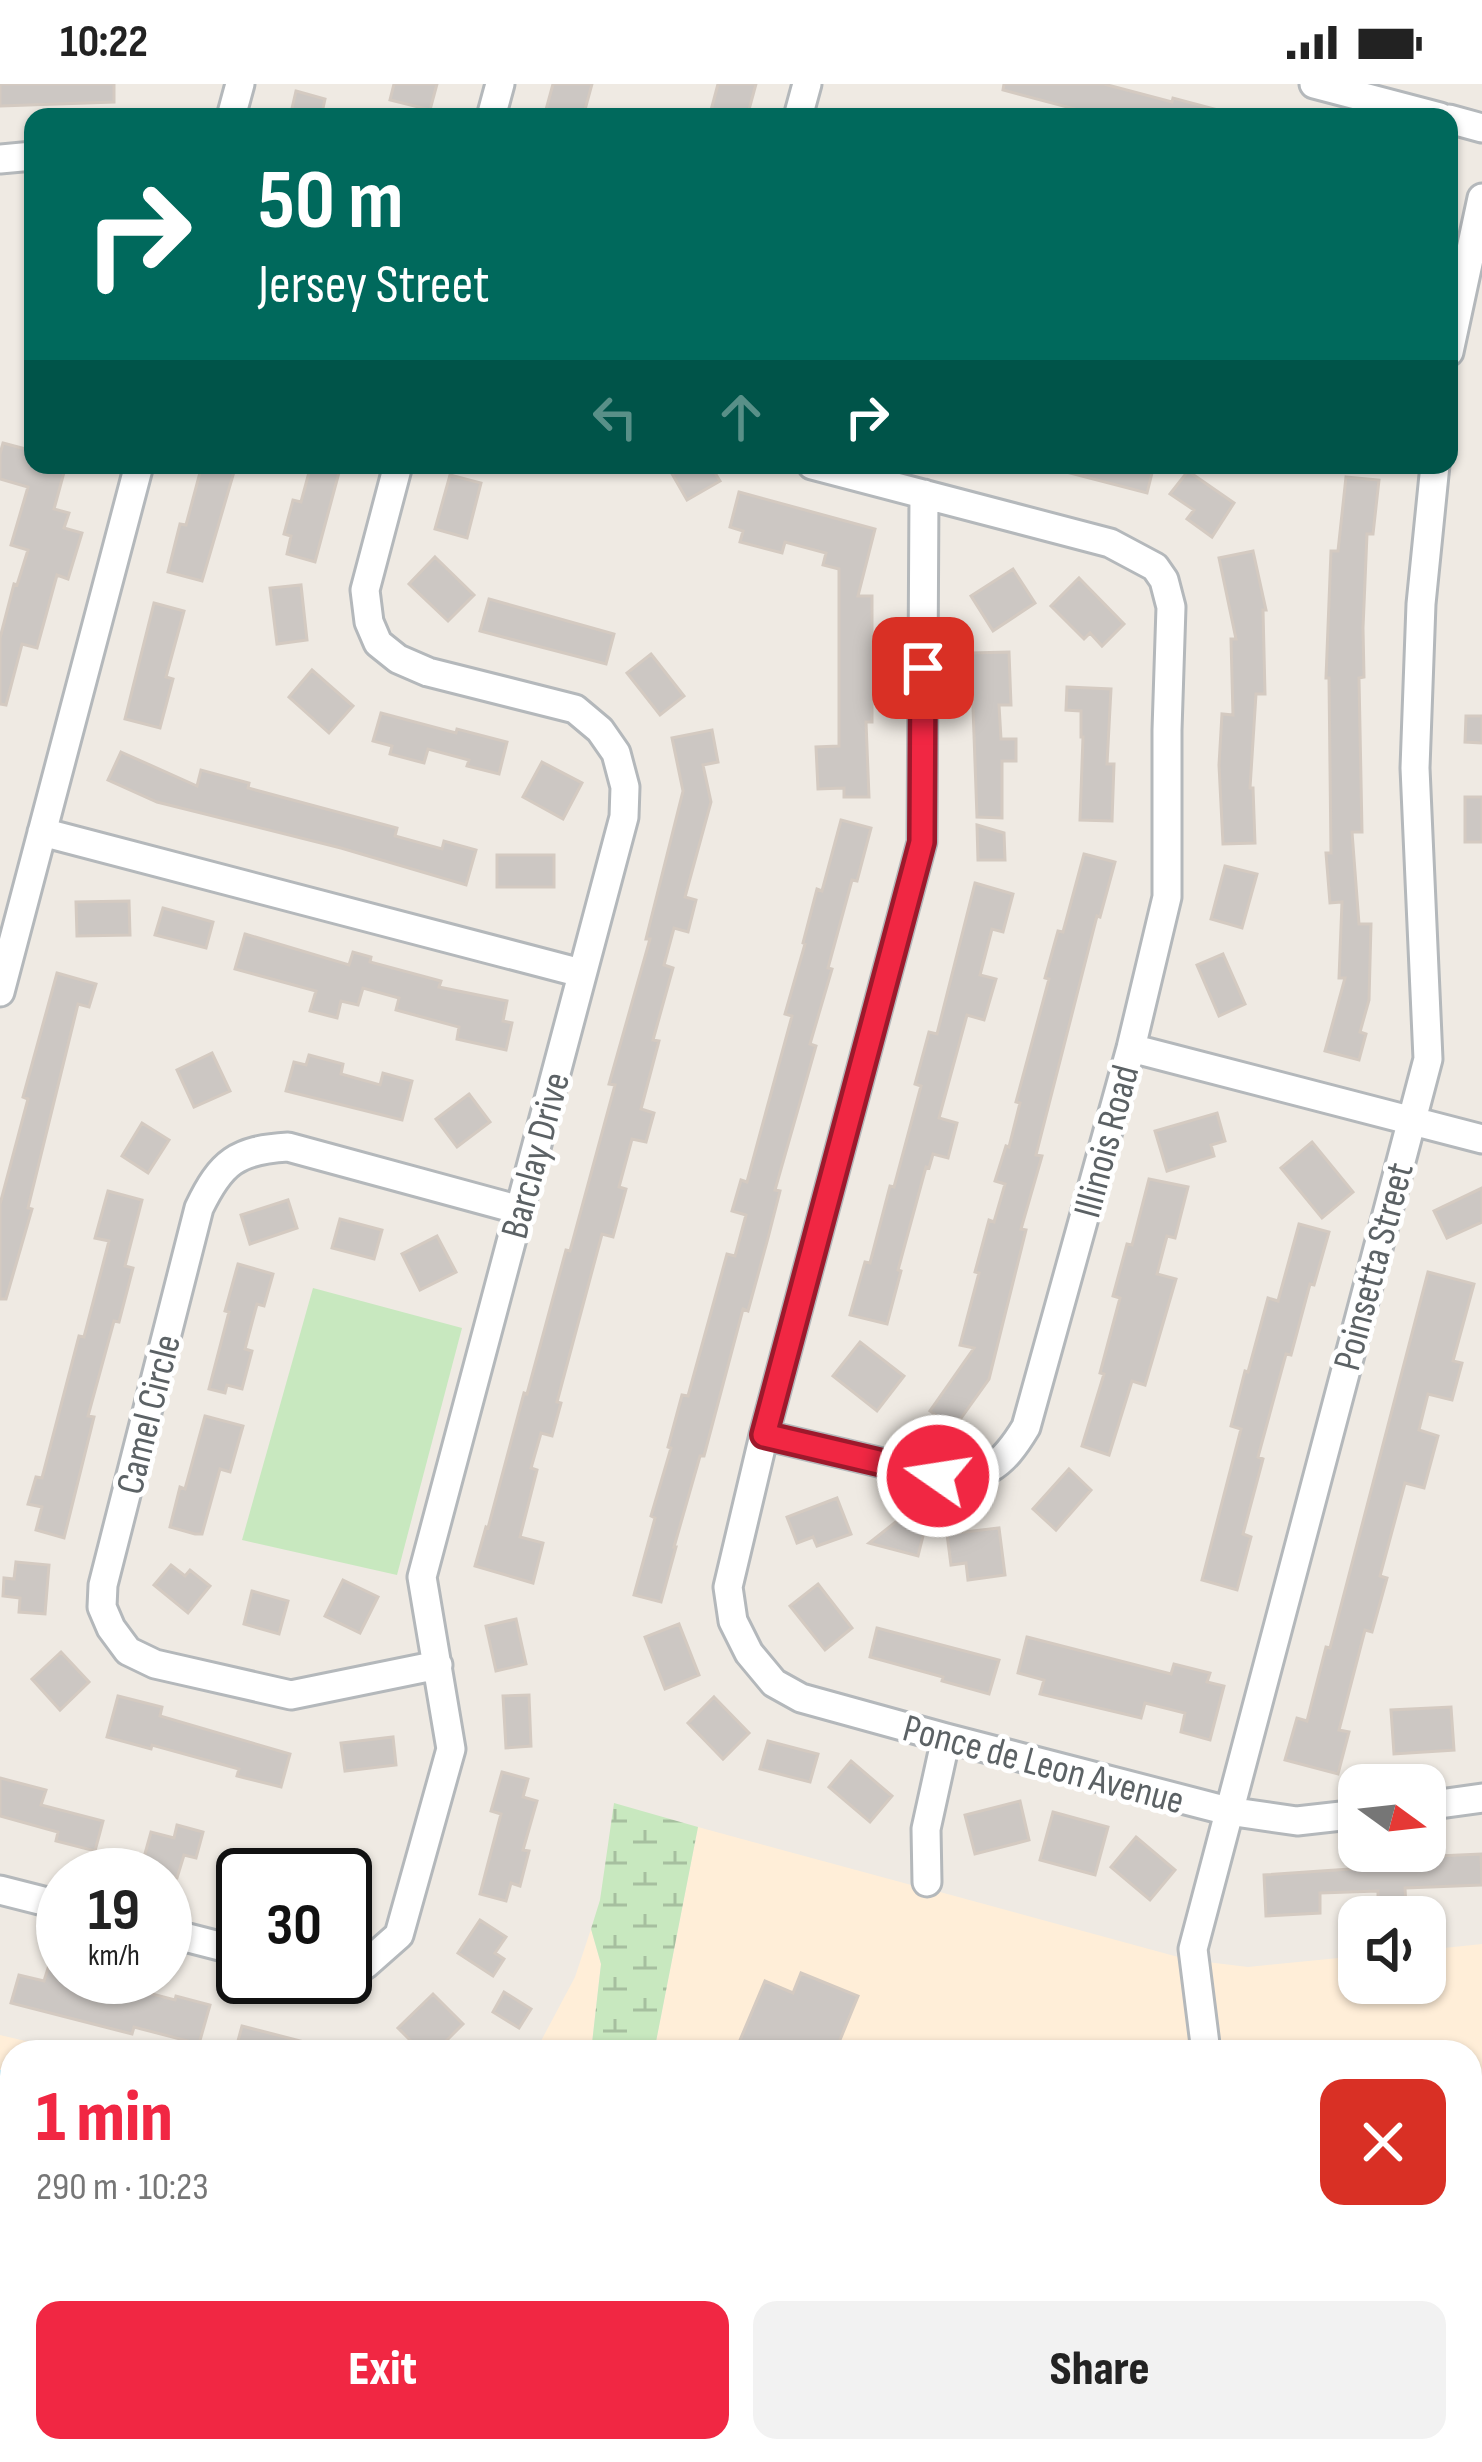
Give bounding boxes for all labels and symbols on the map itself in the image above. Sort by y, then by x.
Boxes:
pin [872,617,974,719]
street label: Illinois Road [1065,1060,1150,1223]
street label: Barclay Drive [492,1067,581,1244]
street label: Poinsetta Street [1324,1158,1425,1376]
street label: Camel Circle [107,1330,192,1499]
position arrow [875,1413,1001,1539]
street label: Ponce de Leon Avenue [898,1705,1189,1826]
north arrow [1338,1764,1446,1872]
speed limit sign: 30 [216,1848,372,2004]

